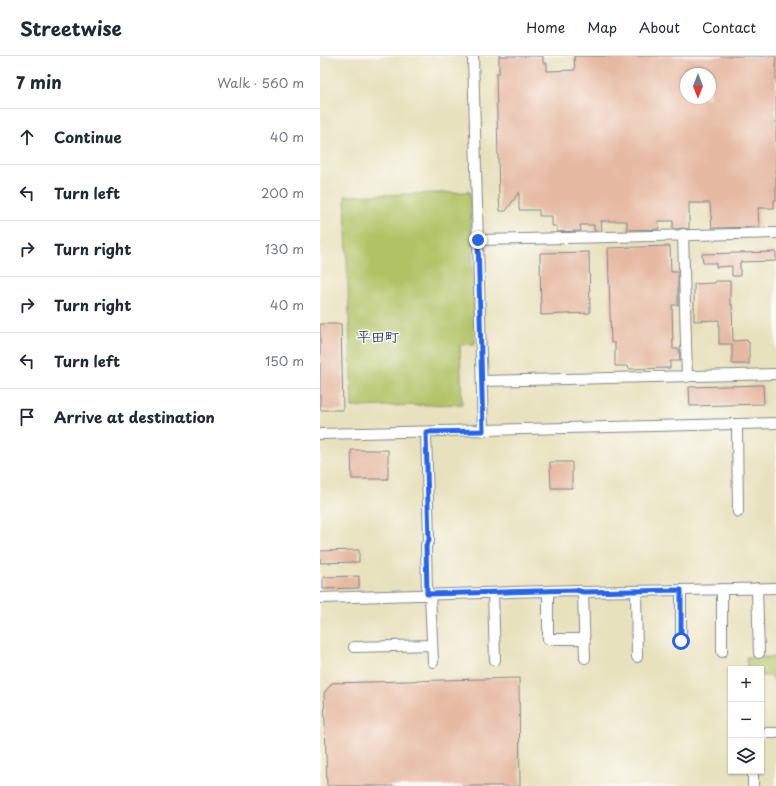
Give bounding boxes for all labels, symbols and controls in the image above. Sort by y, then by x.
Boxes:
text: Streetwise [20,14,122,42]
text: Home [526,17,565,38]
text: Map [587,17,617,38]
text: About [639,17,680,38]
text: Contact [702,17,756,38]
north arrow [680,68,716,104]
text: 7 min [16,69,62,95]
text: Walk · 560 m [217,73,304,92]
text: Continue [54,125,122,148]
icon: ahead [16,126,38,148]
text: 40 m [270,127,304,146]
text: Turn left [54,181,120,204]
icon: left [16,182,38,204]
text: 200 m [261,183,304,202]
route end [469,231,487,249]
text: Turn right [54,237,131,260]
icon: right [16,238,38,260]
text: 130 m [265,239,304,258]
text: Turn right [54,293,131,316]
icon: right [16,294,38,316]
text: 40 m [270,295,304,314]
district label: 平田町 [357,326,399,347]
text: Turn left [54,349,120,372]
icon: left [16,350,38,372]
text: 150 m [265,351,304,370]
text: Arrive at destination [54,405,215,428]
icon: arrive [16,406,38,428]
route start [672,632,690,650]
map controls [728,666,764,774]
button: + [728,666,764,702]
button: − [728,702,764,738]
button: layers [728,738,764,774]

